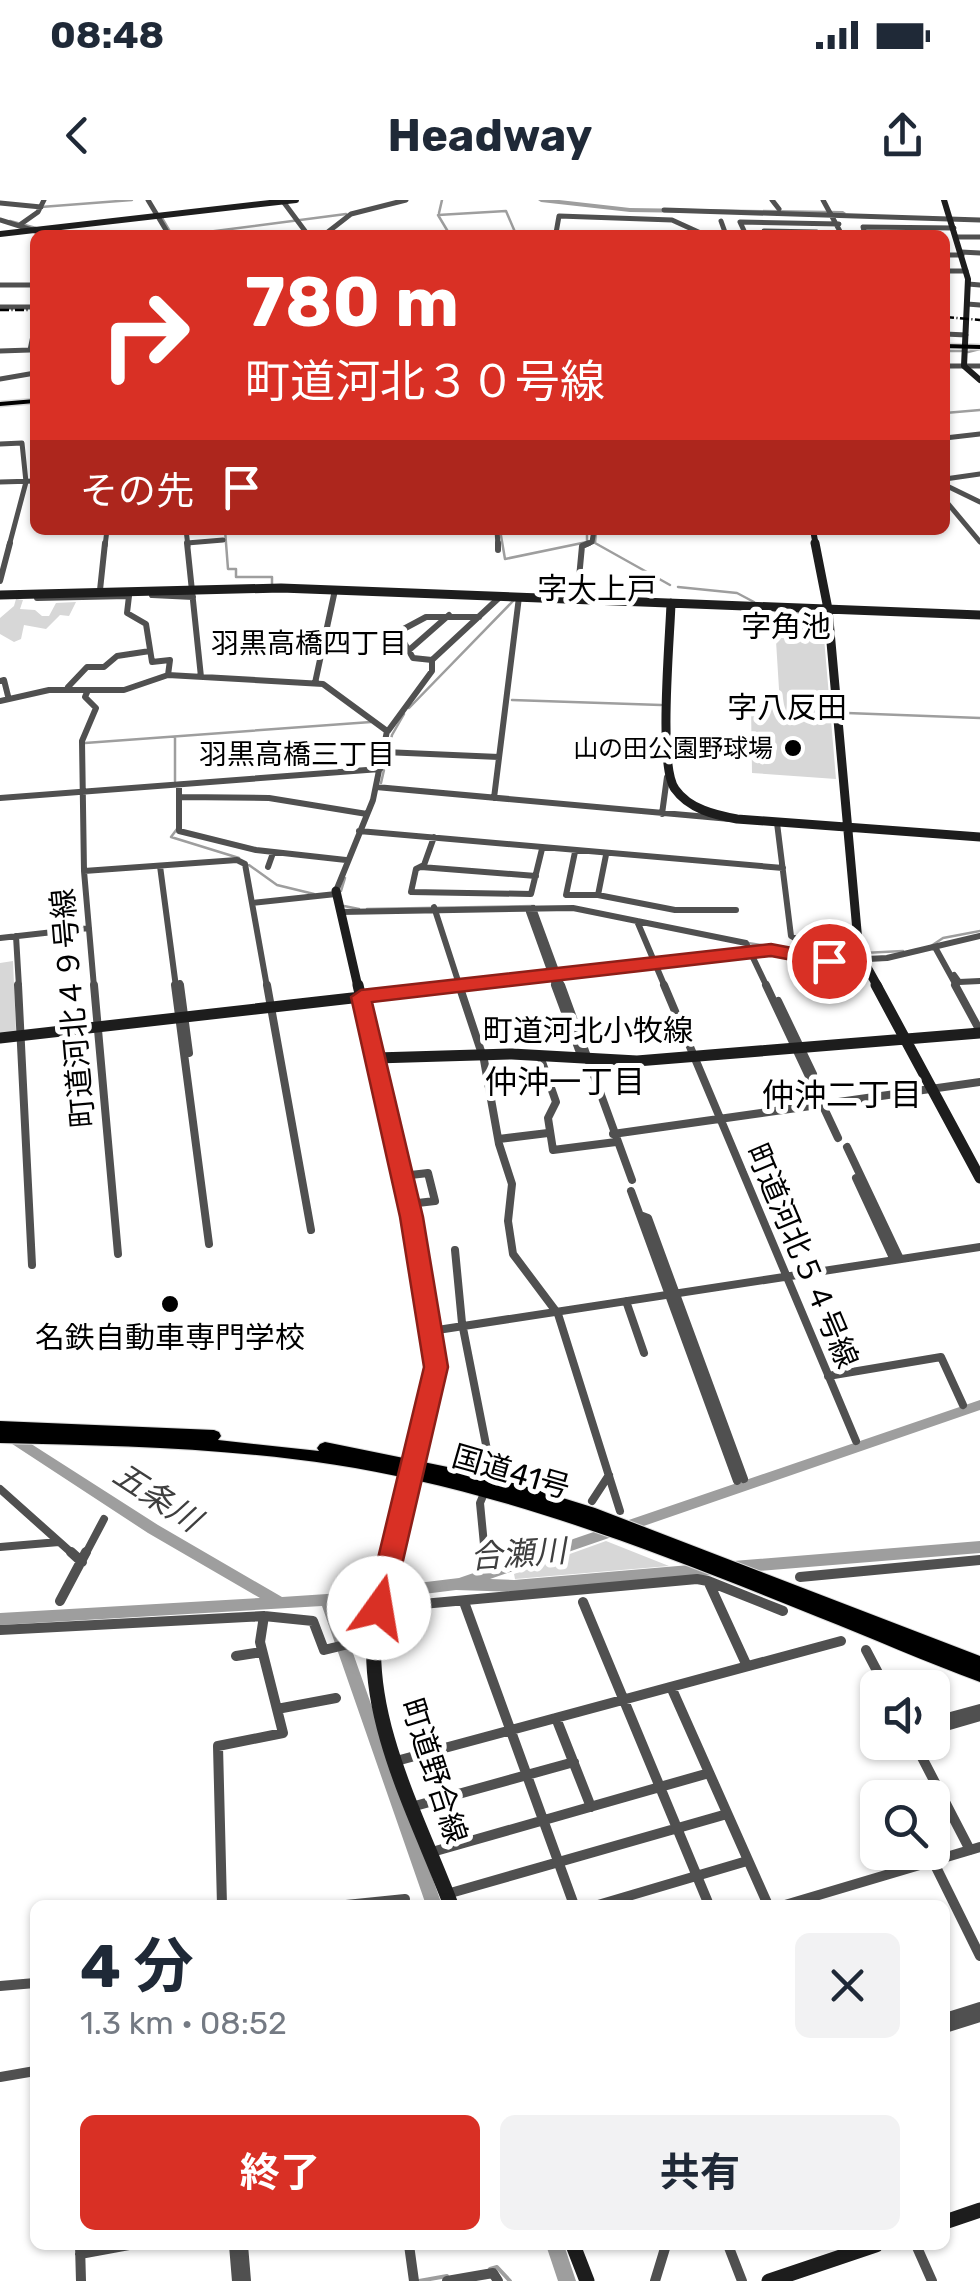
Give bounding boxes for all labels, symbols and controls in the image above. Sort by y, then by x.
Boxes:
text: 08:48 [50,12,164,58]
icon: back [50,108,105,163]
icon: share [875,108,930,163]
text: Headway [388,109,592,162]
text: 780 m [245,261,459,344]
icon: right [80,270,210,400]
text: 町道河北３０号線 [245,355,605,408]
icon: arrive [214,460,269,515]
text: その先 [80,468,194,514]
district label: 字大上戸 [537,571,657,607]
district label: 字角池 [741,609,831,645]
district label: 羽黒高橋四丁目 [211,627,407,660]
district label: 字八反田 [727,690,847,726]
place label: 山の田公園野球場 [573,734,773,763]
marker: 山の田公園野球場 [782,737,804,759]
district label: 羽黒高橋三丁目 [199,738,395,771]
street label: 町道河北４９号線 [45,887,101,1129]
pin [787,919,872,1004]
icon: arrive [802,934,857,989]
street label: 町道河北小牧線 [483,1013,693,1049]
district label: 仲沖一丁目 [485,1063,645,1101]
district label: 仲沖二丁目 [762,1076,922,1114]
street label: 町道河北５４号線 [739,1139,865,1373]
marker: 名鉄自動車専門学校 [159,1293,181,1315]
place label: 名鉄自動車専門学校 [35,1320,305,1356]
street label: 国道41号 [448,1438,574,1506]
water label: 五条川 [106,1455,210,1541]
water label: 合瀬川 [469,1531,570,1576]
position arrow [327,1556,431,1660]
map controls [860,1670,950,1870]
button: sound [860,1670,950,1760]
street label: 町道野合線 [394,1694,474,1848]
button: search [860,1780,950,1870]
text: 4 分 [80,1931,194,2002]
button: close [795,1933,900,2038]
text: 1.3 km · 08:52 [80,2004,287,2042]
button: 終了 [80,2115,480,2230]
button: 共有 [500,2115,900,2230]

